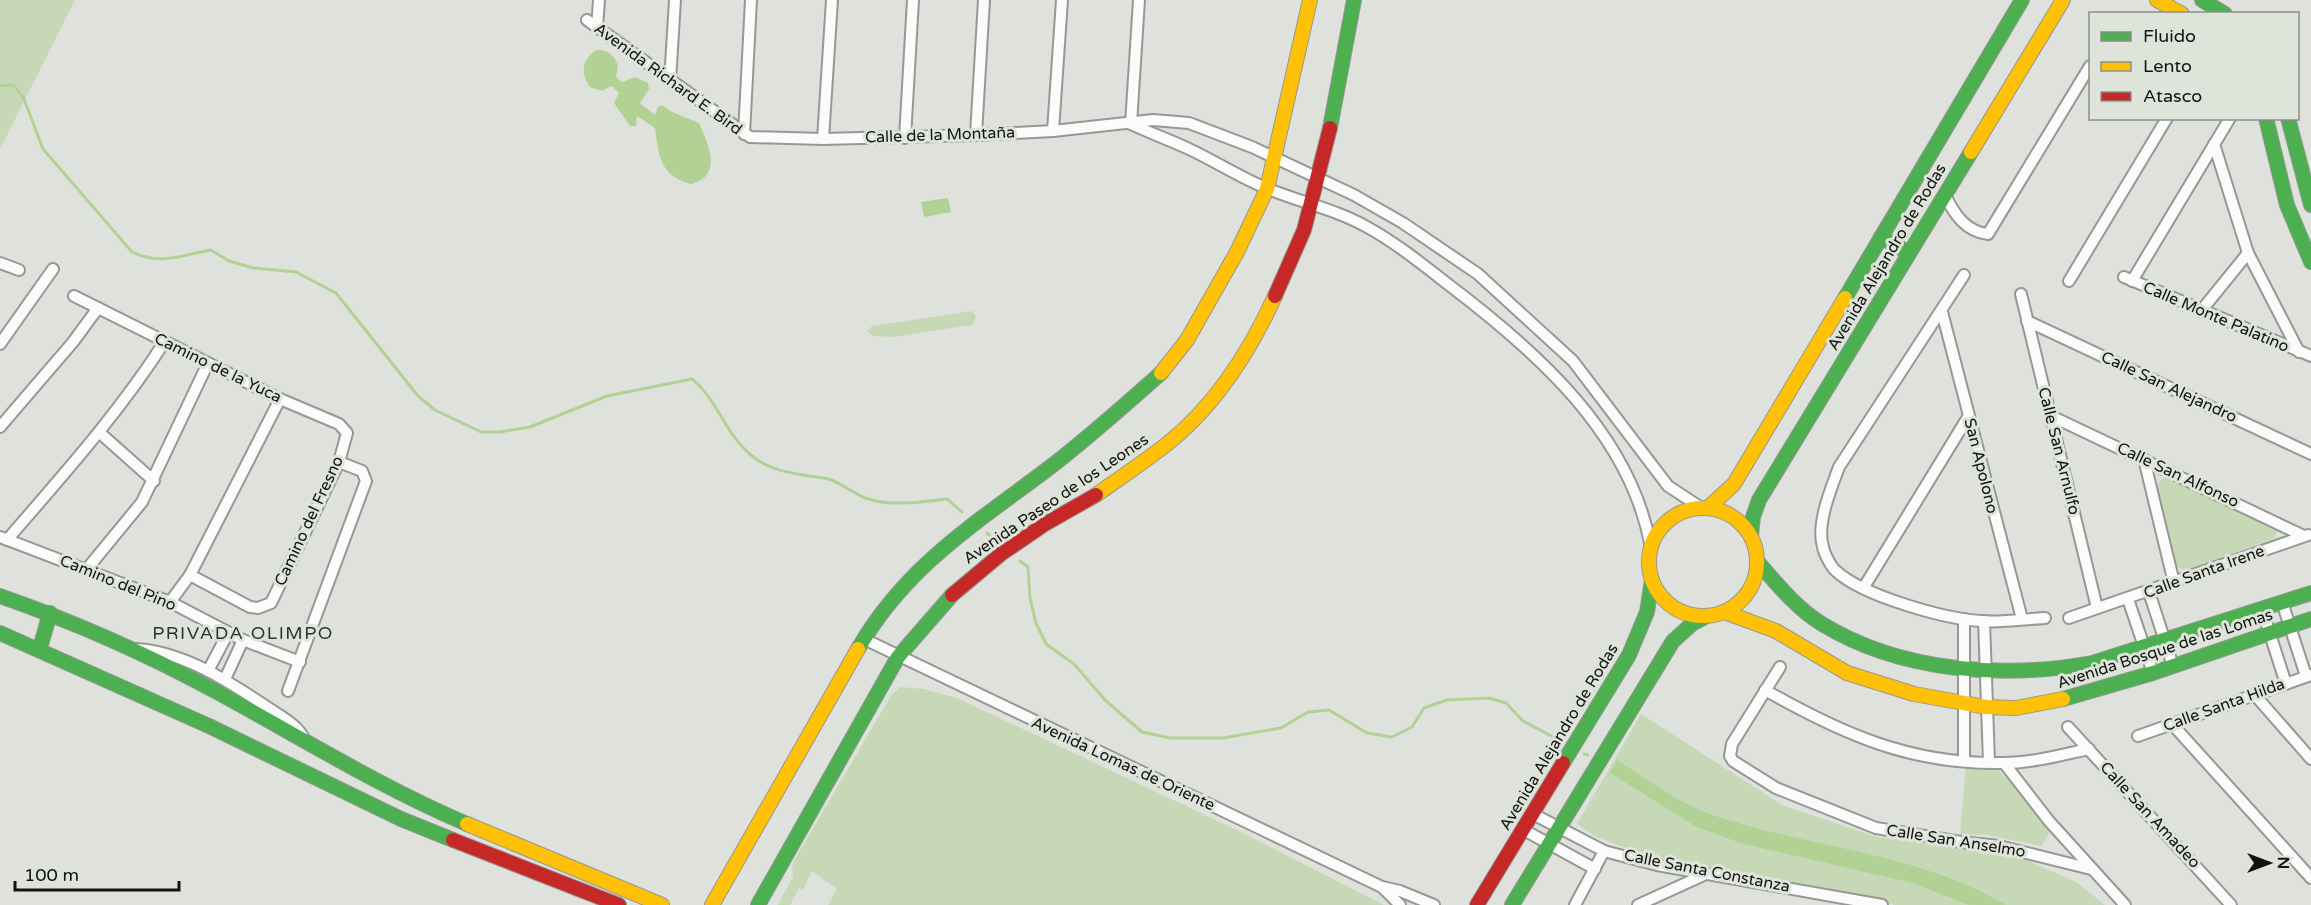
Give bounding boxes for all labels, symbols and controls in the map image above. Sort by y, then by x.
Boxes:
legend [2089,12,2299,120]
street label: Avenida Richard E. Bird [590,19,746,139]
text: Fluido [2143,25,2196,47]
text: Lento [2143,55,2192,77]
text: Atasco [2143,85,2202,107]
street label: Calle de la Montaña [865,122,1015,148]
street label: Avenida Alejandro de Rodas [1823,160,1951,354]
street label: Calle Monte Palatino [2140,277,2292,357]
street label: Camino de la Yuca [151,328,285,408]
street label: Calle San Alejandro [2098,347,2240,427]
street label: Calle San Arnulfo [2033,385,2085,517]
street label: San Apolono [1959,416,2003,516]
street label: Avenida Paseo de los Leones [960,429,1152,569]
street label: Calle San Alfonso [2114,438,2242,512]
street label: Camino del Fresno [270,453,348,589]
street label: Calle Santa Irene [2141,541,2267,603]
street label: Camino del Pino [57,551,179,615]
street label: Avenida Bosque de las Lomas [2055,605,2275,693]
district label: PRIVADA OLIMPO [152,622,334,644]
street label: Avenida Alejandro de Rodas [1495,640,1623,834]
street label: Calle Santa Hilda [2160,674,2288,736]
street label: Avenida Lomas de Oriente [1028,713,1218,815]
street label: Calle San Amadeo [2095,758,2205,872]
street label: Calle San Anselmo [1885,820,2027,862]
north arrow [2239,833,2299,893]
street label: Calle Santa Constanza [1622,845,1792,897]
scale bar [15,854,178,892]
text: N [2273,857,2293,869]
text: 100 m [24,864,79,886]

